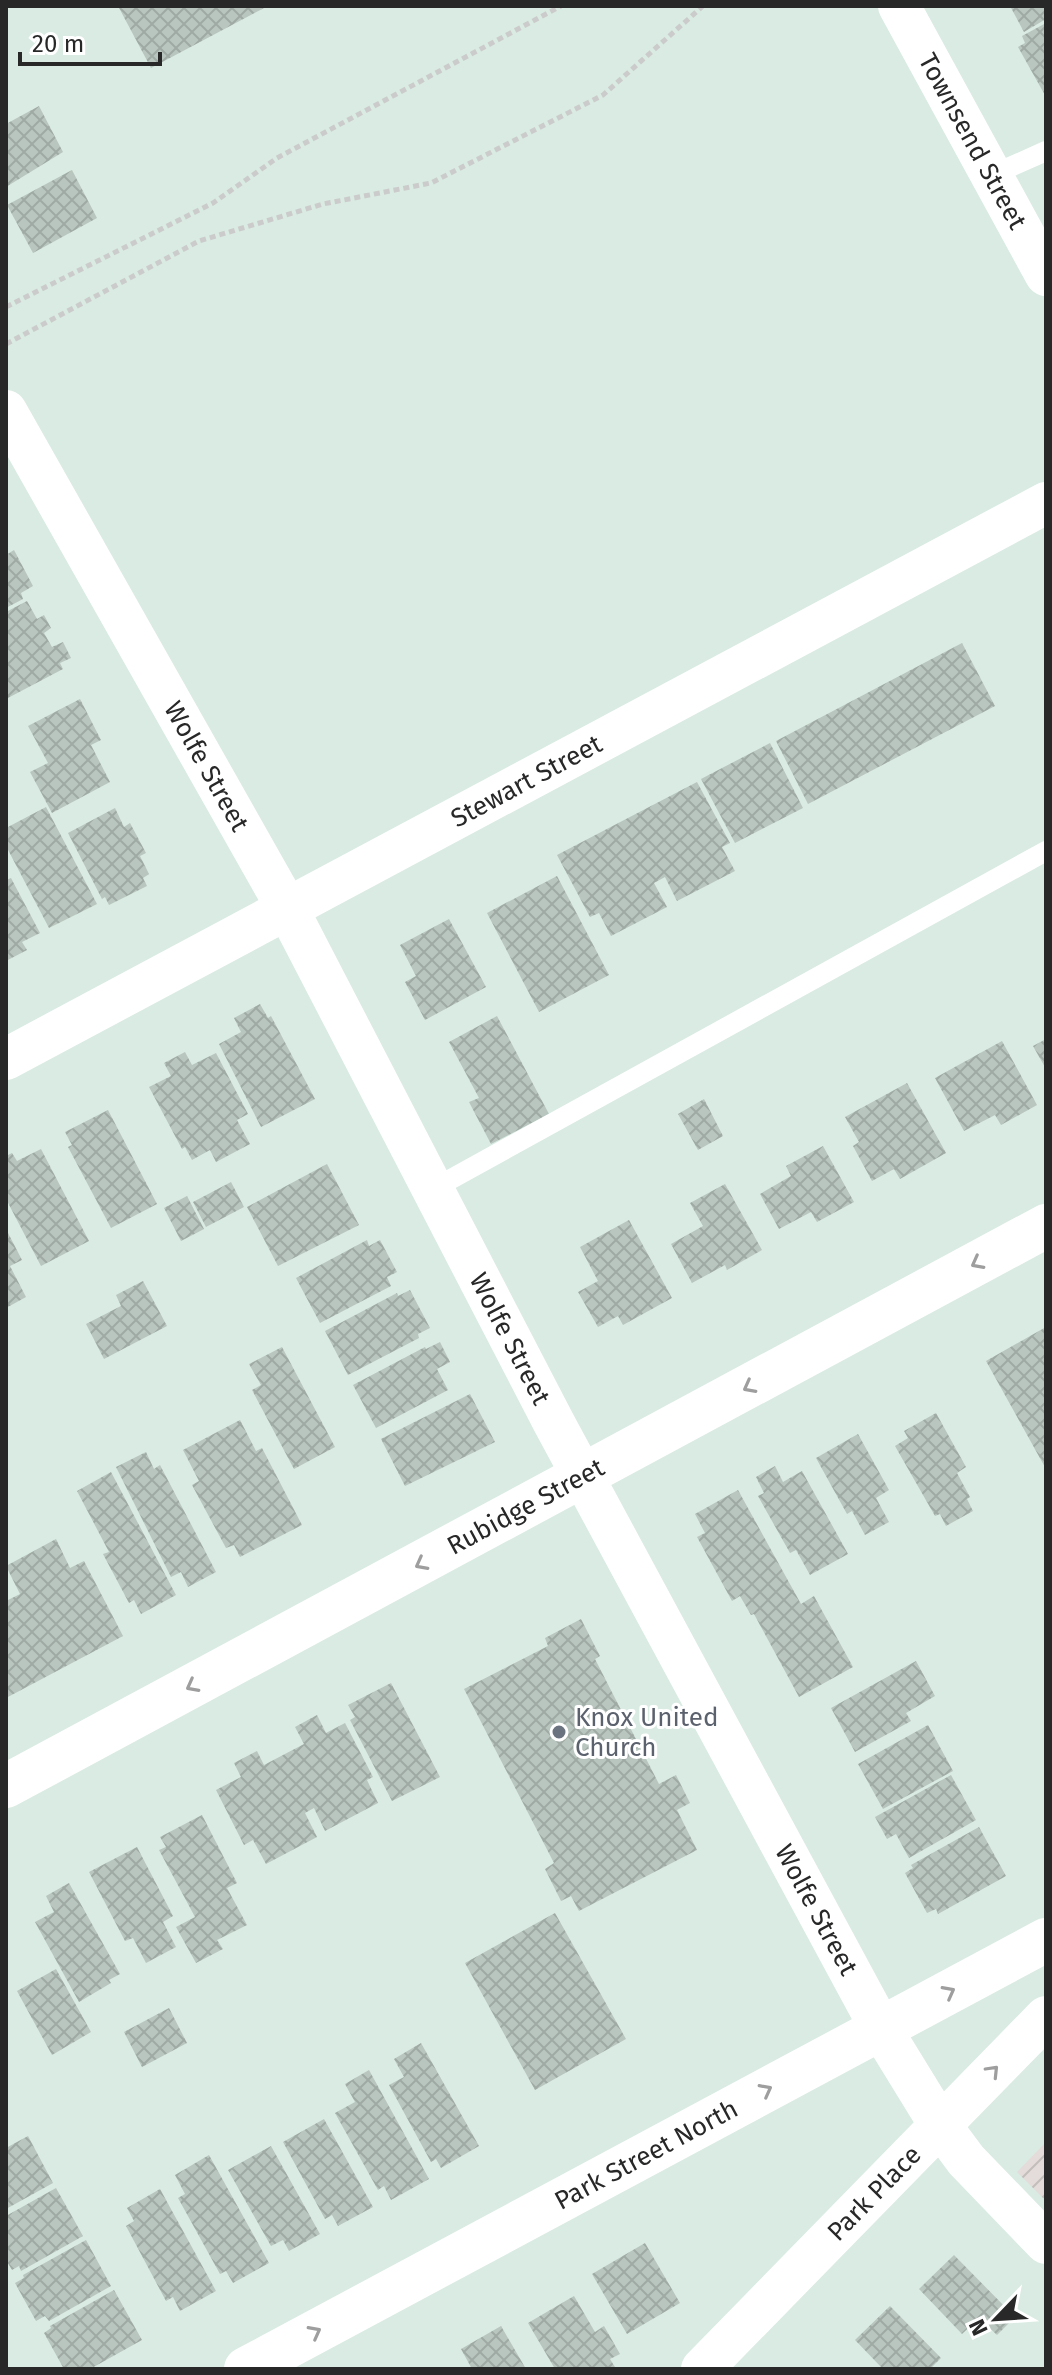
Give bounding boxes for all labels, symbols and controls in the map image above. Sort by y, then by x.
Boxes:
scale bar [20,16,160,66]
text: 20 m [32,30,84,58]
street label: Townsend Street [912,48,1033,235]
street label: Wolfe Street [157,696,256,837]
street label: Stewart Street [446,728,608,834]
one-way arrow [971,1254,986,1269]
street label: Wolfe Street [463,1268,557,1411]
one-way arrow [743,1377,758,1393]
street label: Rubidge Street [442,1452,610,1562]
one-way arrow [415,1554,430,1569]
one-way arrow [186,1677,200,1692]
place label: Knox United Church [575,1702,719,1763]
marker: Knox United Church [550,1723,568,1741]
street label: Wolfe Street [768,1839,864,1981]
one-way arrow [941,1986,956,2001]
one-way arrow [984,2066,998,2080]
one-way arrow [758,2085,773,2100]
street label: Park Street North [549,2093,743,2217]
street label: Park Place [821,2139,928,2247]
north arrow [956,2279,1036,2359]
text: N [963,2315,994,2340]
one-way arrow [307,2327,321,2342]

